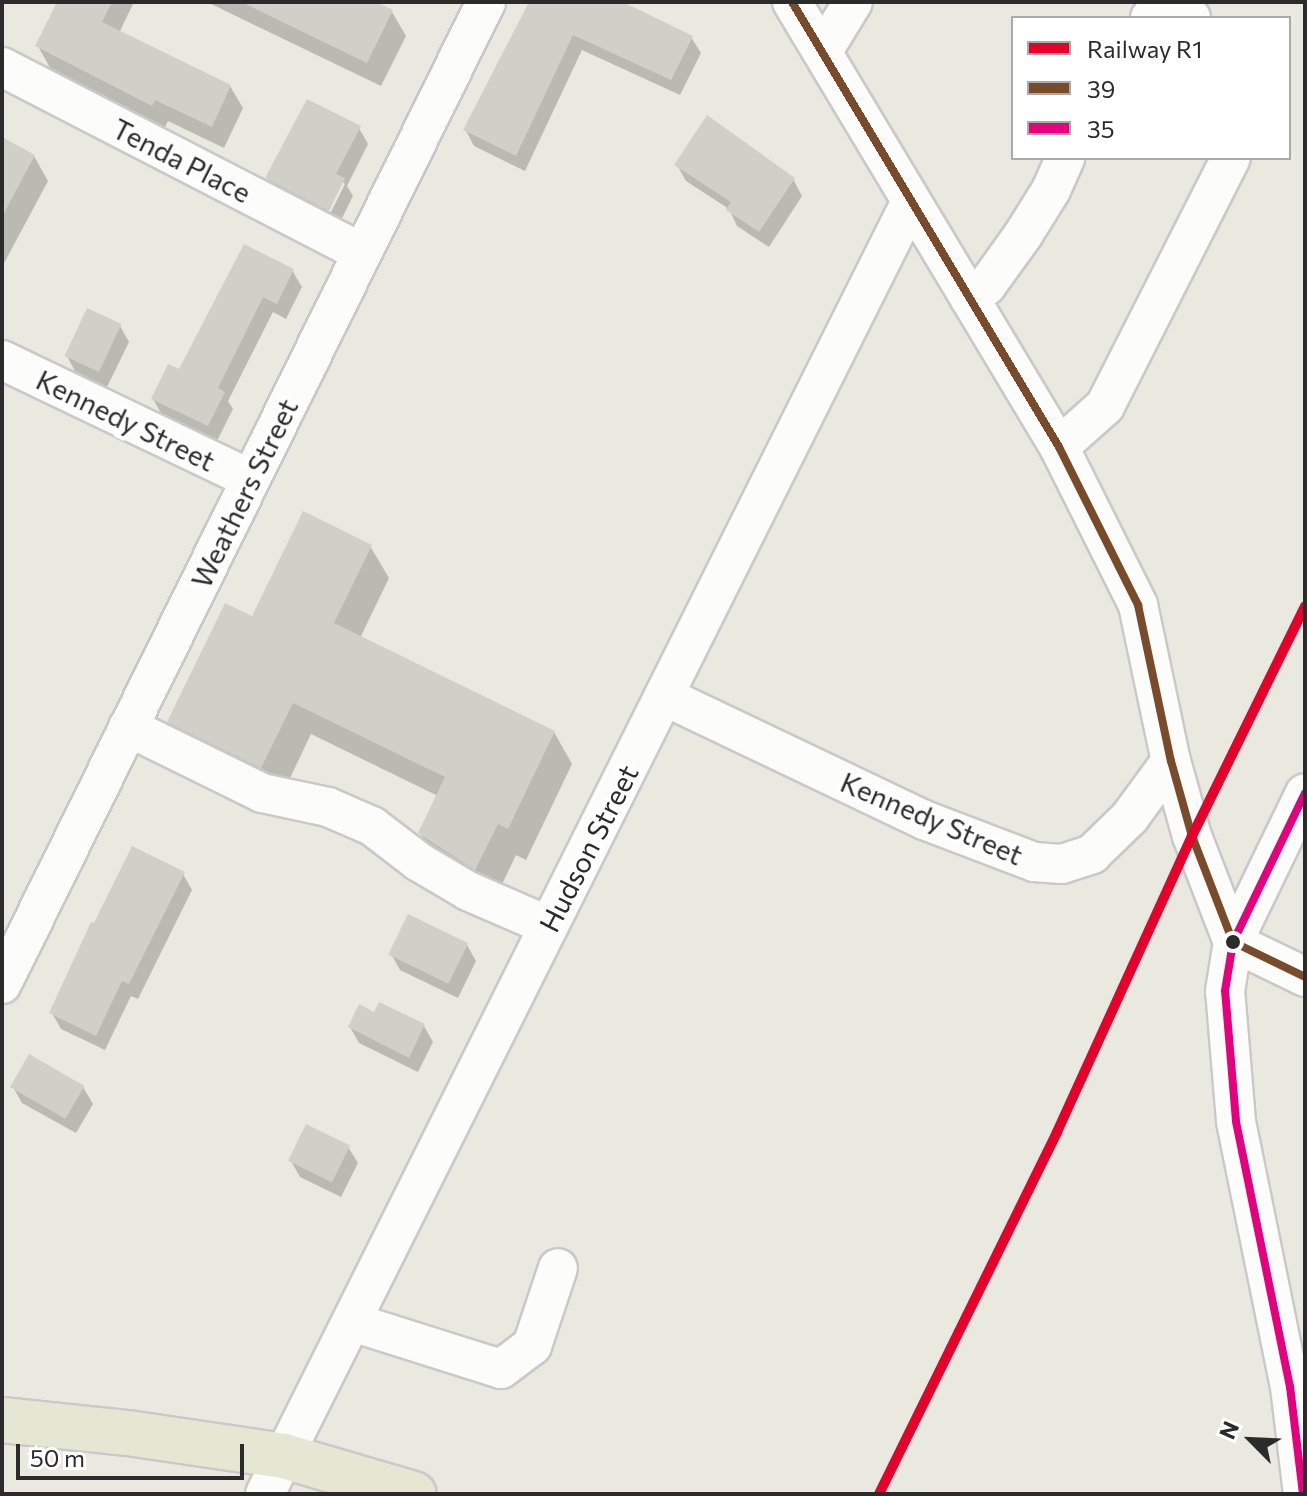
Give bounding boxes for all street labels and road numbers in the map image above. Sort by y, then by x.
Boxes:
street label: Tenda Place [107,111,257,209]
street label: Kennedy Street [31,362,221,478]
street label: Weathers Street [184,393,304,593]
street label: Hudson Street [532,759,644,937]
street label: Kennedy Street [836,765,1028,871]

